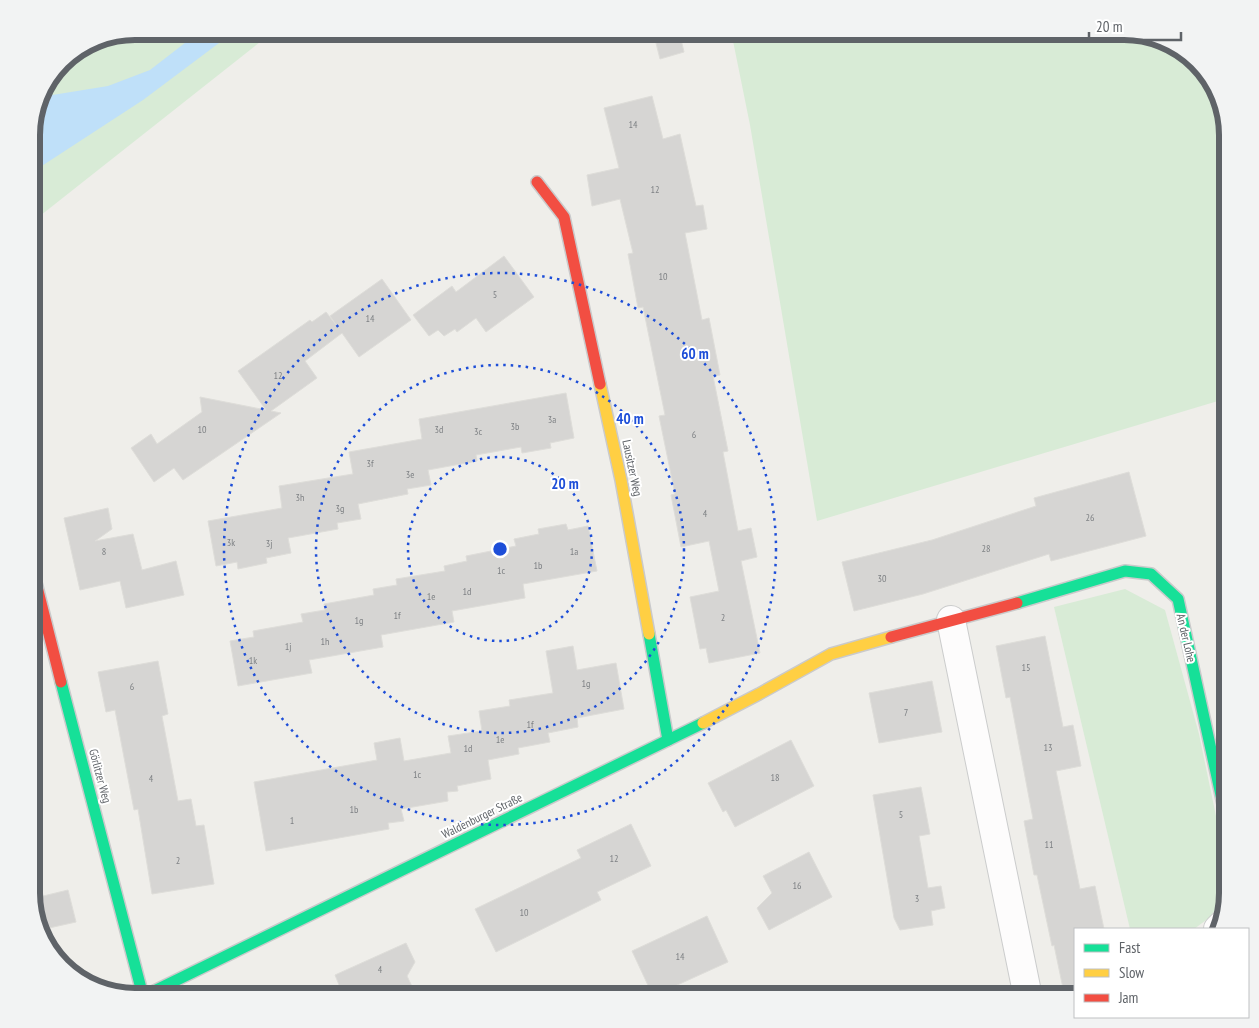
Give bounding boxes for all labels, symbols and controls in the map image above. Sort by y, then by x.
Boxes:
scale bar [1089,10,1182,42]
text: 20 m [1096,17,1122,36]
house number: 14 [629,118,638,131]
house number: 12 [651,183,660,196]
house number: 10 [659,270,668,283]
house number: 5 [493,288,497,301]
house number: 14 [366,312,375,325]
text: 60 m [681,344,709,363]
house number: 12 [274,369,283,382]
text: 40 m [616,409,644,428]
house number: 3a [548,413,556,426]
house number: 3b [511,420,519,433]
house number: 10 [198,423,207,436]
house number: 3d [435,423,443,436]
house number: 3c [474,425,482,438]
house number: 6 [692,428,697,441]
street label: Lausitzer Weg [619,438,646,497]
house number: 3f [366,457,374,470]
house number: 3e [406,468,414,481]
text: 20 m [551,474,579,493]
house number: 3h [296,491,304,504]
house number: 3g [336,502,344,515]
house number: 4 [703,507,708,520]
house number: 26 [1086,511,1095,524]
house number: 3k [227,536,235,549]
house number: 3j [266,537,272,550]
centre of rings [491,540,509,558]
house number: 28 [982,542,991,555]
house number: 8 [102,545,106,558]
house number: 1a [570,545,578,558]
house number: 1b [534,559,542,572]
house number: 1c [497,564,505,577]
house number: 30 [878,572,887,585]
house number: 1d [463,585,471,598]
house number: 1e [427,590,435,603]
house number: 1f [393,609,401,622]
house number: 2 [721,611,725,624]
street label: An der Lohe [1174,612,1199,664]
house number: 1g [355,614,363,627]
house number: 1h [321,635,329,648]
house number: 1j [285,640,291,653]
house number: 1k [249,654,257,667]
house number: 15 [1022,661,1031,674]
house number: 1g [582,677,590,690]
house number: 6 [130,680,135,693]
house number: 7 [904,706,908,719]
house number: 1f [526,718,534,731]
house number: 1e [496,733,504,746]
house number: 13 [1044,741,1053,754]
house number: 1d [464,742,472,755]
street label: Görlitzer Weg [86,747,115,805]
house number: 1c [413,768,421,781]
house number: 18 [771,771,780,784]
house number: 4 [149,772,154,785]
street label: Waldenburger Straße [439,790,525,842]
house number: 1b [350,803,358,816]
house number: 5 [899,808,903,821]
house number: 1 [290,814,294,827]
house number: 11 [1045,838,1054,851]
house number: 12 [610,852,619,865]
house number: 2 [176,854,180,867]
house number: 16 [793,879,802,892]
house number: 3 [915,892,919,905]
house number: 10 [520,906,529,919]
legend [1074,928,1249,1018]
text: Fast [1119,938,1140,957]
house number: 14 [676,950,685,963]
house number: 4 [378,963,383,976]
text: Slow [1119,963,1144,982]
text: Jam [1118,988,1138,1007]

